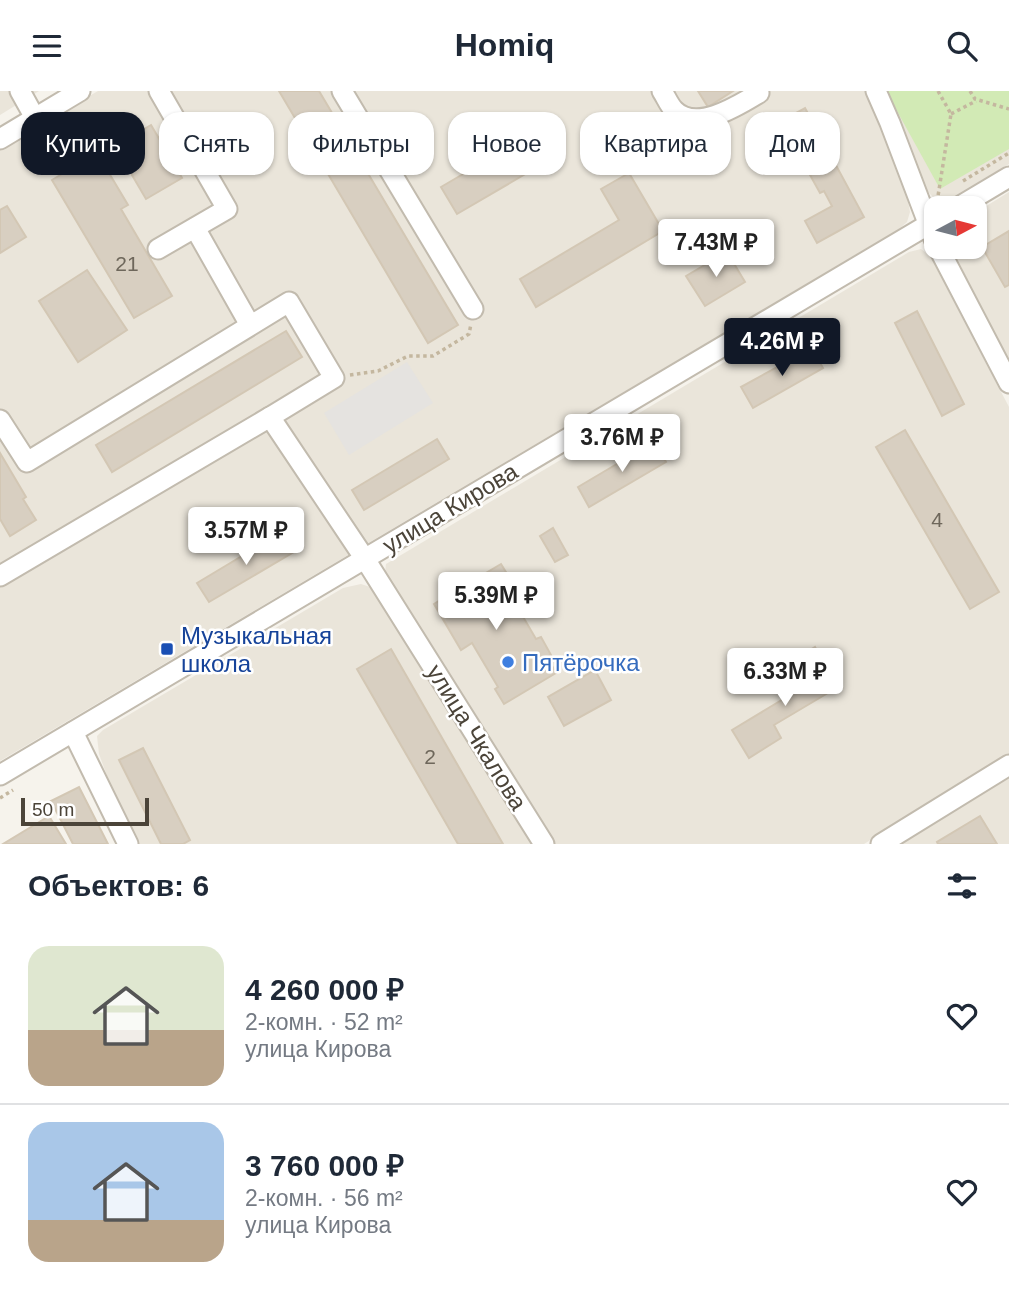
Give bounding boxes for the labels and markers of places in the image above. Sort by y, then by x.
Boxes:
pin: 7.43M ₽ [651,219,781,279]
pin: 4.26M ₽ [717,319,847,378]
pin: 3.76M ₽ [557,415,687,474]
pin: 3.57M ₽ [181,507,311,567]
pin: 5.39M ₽ [431,573,561,632]
place label: Музыкальная школа [181,622,332,677]
marker: Музыкальная школа [159,641,175,657]
place label: Пятёрочка [522,649,640,676]
pin: 6.33M ₽ [720,649,850,708]
marker: Пятёрочка [500,654,516,670]

